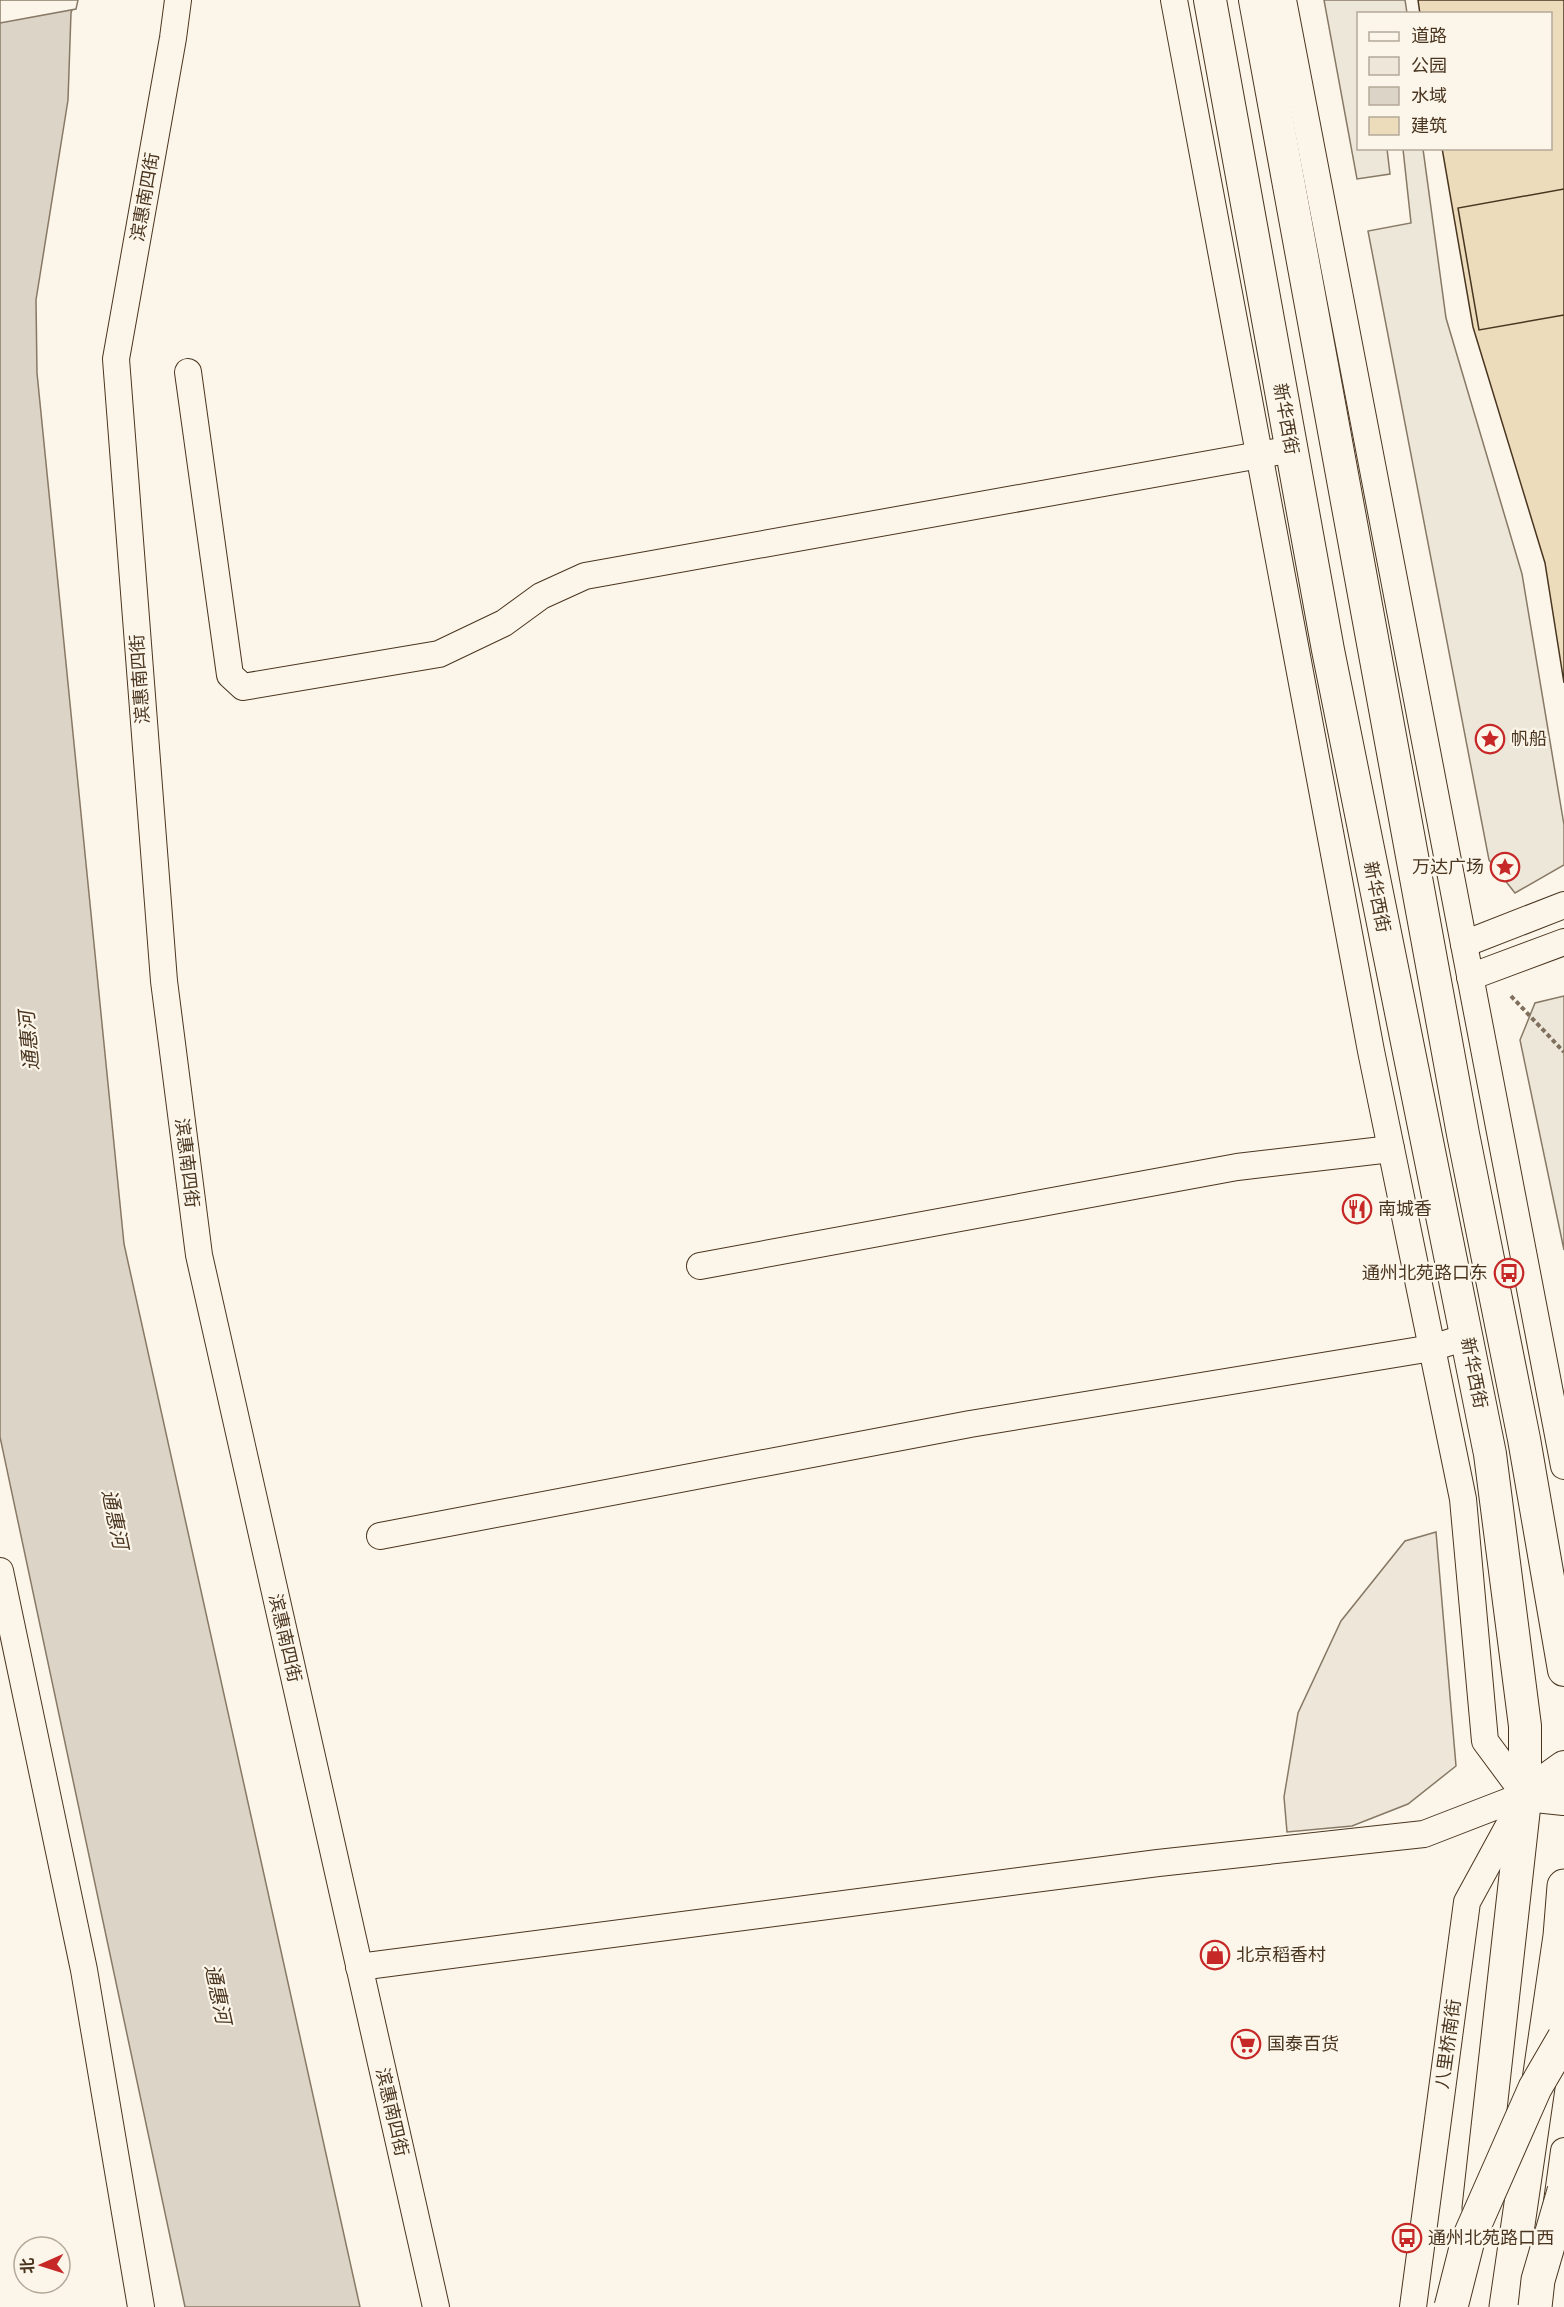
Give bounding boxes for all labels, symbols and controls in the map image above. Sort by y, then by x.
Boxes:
legend [1357,12,1552,150]
text: 道路 [1411,25,1447,47]
text: 公园 [1411,55,1447,77]
text: 水域 [1411,85,1447,107]
text: 建筑 [1411,115,1447,137]
street label: 滨惠南四街 [126,151,164,243]
street label: 新华西街 [1269,382,1303,456]
street label: 滨惠南四街 [126,633,154,725]
place icon: 帆船 [1474,723,1506,755]
place label: 帆船 [1511,728,1547,750]
place icon: 万达广场 [1489,851,1521,883]
place label: 万达广场 [1412,856,1484,878]
street label: 新华西街 [1359,860,1395,934]
water label: 通惠河 [14,1006,44,1072]
street label: 滨惠南四街 [171,1117,203,1209]
restaurant icon: 南城香 [1341,1193,1373,1225]
place label: 南城香 [1378,1198,1432,1220]
bus stop icon: 通州北苑路口东 [1493,1257,1525,1289]
place label: 通州北苑路口东 [1362,1262,1488,1284]
street label: 新华西街 [1456,1336,1492,1410]
water label: 通惠河 [97,1487,134,1555]
street label: 滨惠南四街 [264,1592,306,1684]
shop icon: 北京稻香村 [1199,1939,1231,1971]
place label: 北京稻香村 [1236,1944,1326,1966]
water label: 通惠河 [200,1962,237,2030]
street label: 八里桥南街 [1431,1998,1465,2090]
supermarket icon: 国泰百货 [1230,2028,1262,2060]
place label: 国泰百货 [1267,2033,1339,2055]
street label: 滨惠南四街 [371,2066,413,2158]
bus stop icon: 通州北苑路口西 [1391,2222,1423,2254]
place label: 通州北苑路口西 [1428,2227,1554,2249]
north arrow [12,2235,72,2295]
text: 北 [18,2257,37,2274]

